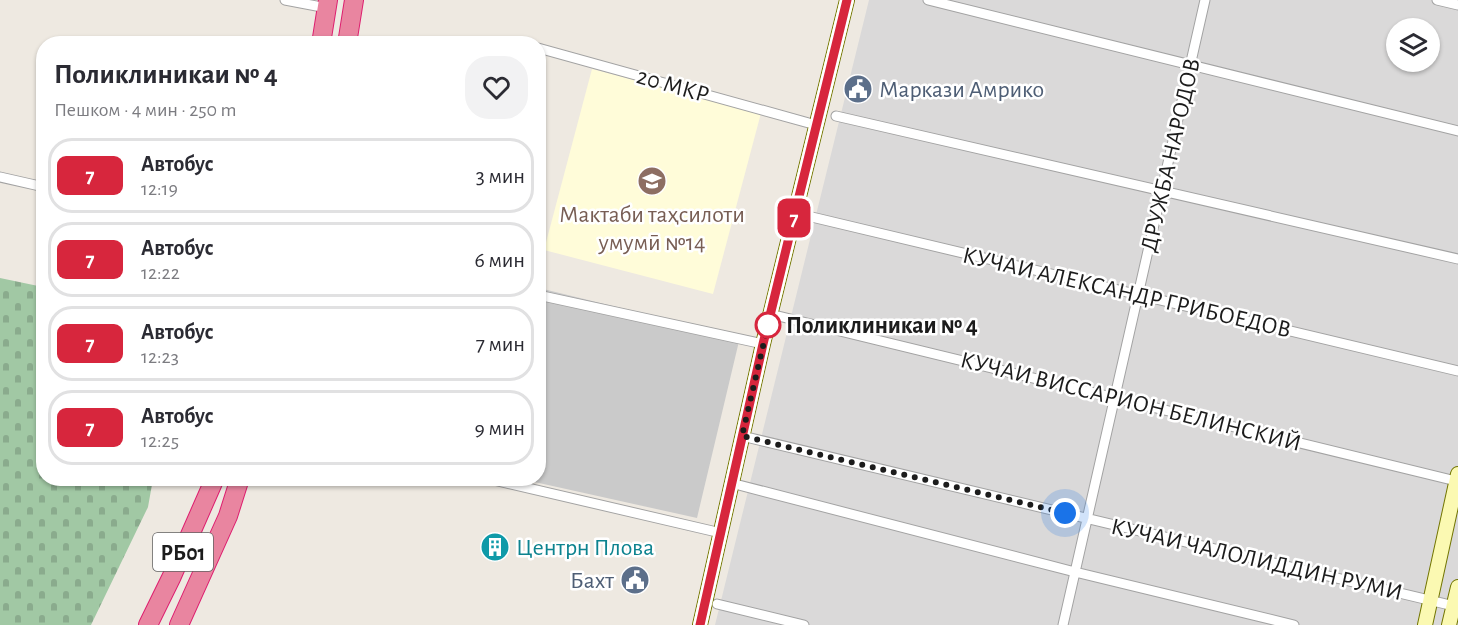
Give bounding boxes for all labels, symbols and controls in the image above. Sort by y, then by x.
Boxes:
map controls [1386,18,1440,72]
button: layers [1386,18,1440,72]
button: heart [465,56,528,119]
street label: ДРУЖБА НАРОДОВ [1137,56,1205,254]
text: Поликлиникаи № 4 [54,61,278,89]
street label: 20 МКР [634,64,712,108]
public building icon: Маркази Амрико [842,73,874,105]
place label: Маркази Амрико [879,78,1044,102]
text: Пешком · 4 мин · 250 m [54,100,236,120]
text: Автобус [141,153,214,175]
text: 7 [85,165,95,186]
text: 3 мин [476,165,525,187]
school or university icon: Мактаби таҳсилоти умумӣ №14 [636,165,668,197]
text: 12:19 [141,179,178,199]
line badge: 7 [774,198,814,238]
place label: Мактаби таҳсилоти умумӣ №14 [559,203,745,255]
text: 7 [789,208,799,229]
text: Автобус [141,237,214,259]
street label: КУЧАИ АЛЕКСАНДР ГРИБОЕДОВ [960,243,1293,342]
text: 7 [85,249,95,270]
text: 6 мин [474,249,525,271]
text: 12:22 [141,263,180,283]
marker: Поликлиникаи № 4 [755,312,781,338]
place label: Поликлиникаи № 4 [786,314,978,338]
text: Автобус [141,321,214,343]
text: 7 [85,333,95,354]
text: 7 мин [476,333,525,355]
text: 12:23 [141,347,179,367]
street label: КУЧАИ ВИССАРИОН БЕЛИНСКИЙ [958,348,1304,456]
text: Автобус [141,405,214,427]
text: 7 [85,417,95,438]
text: 9 мин [474,417,525,439]
text: 12:25 [141,431,179,451]
your location [1050,498,1080,528]
street label: КУЧАИ ЧАЛОЛИДДИН РУМИ [1109,515,1405,605]
building icon: Центрн Плова [479,531,511,563]
road number: РБ01 [153,533,213,571]
place label: Центрн Плова [516,536,654,560]
public building icon: Бахт [619,564,651,596]
place label: Бахт [570,569,614,593]

